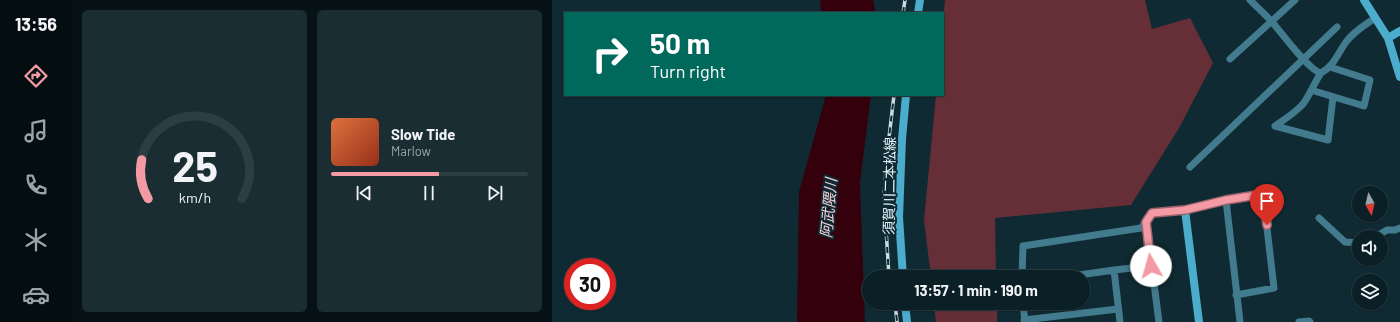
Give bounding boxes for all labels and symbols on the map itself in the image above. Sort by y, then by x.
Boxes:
street label: 須賀川二本松線 [880,137,898,235]
water label: 阿武隈川 [816,175,840,239]
pin [1250,184,1284,225]
north arrow [1352,186,1388,222]
position arrow [1130,245,1172,287]
speed limit sign: 30 [564,258,616,310]

